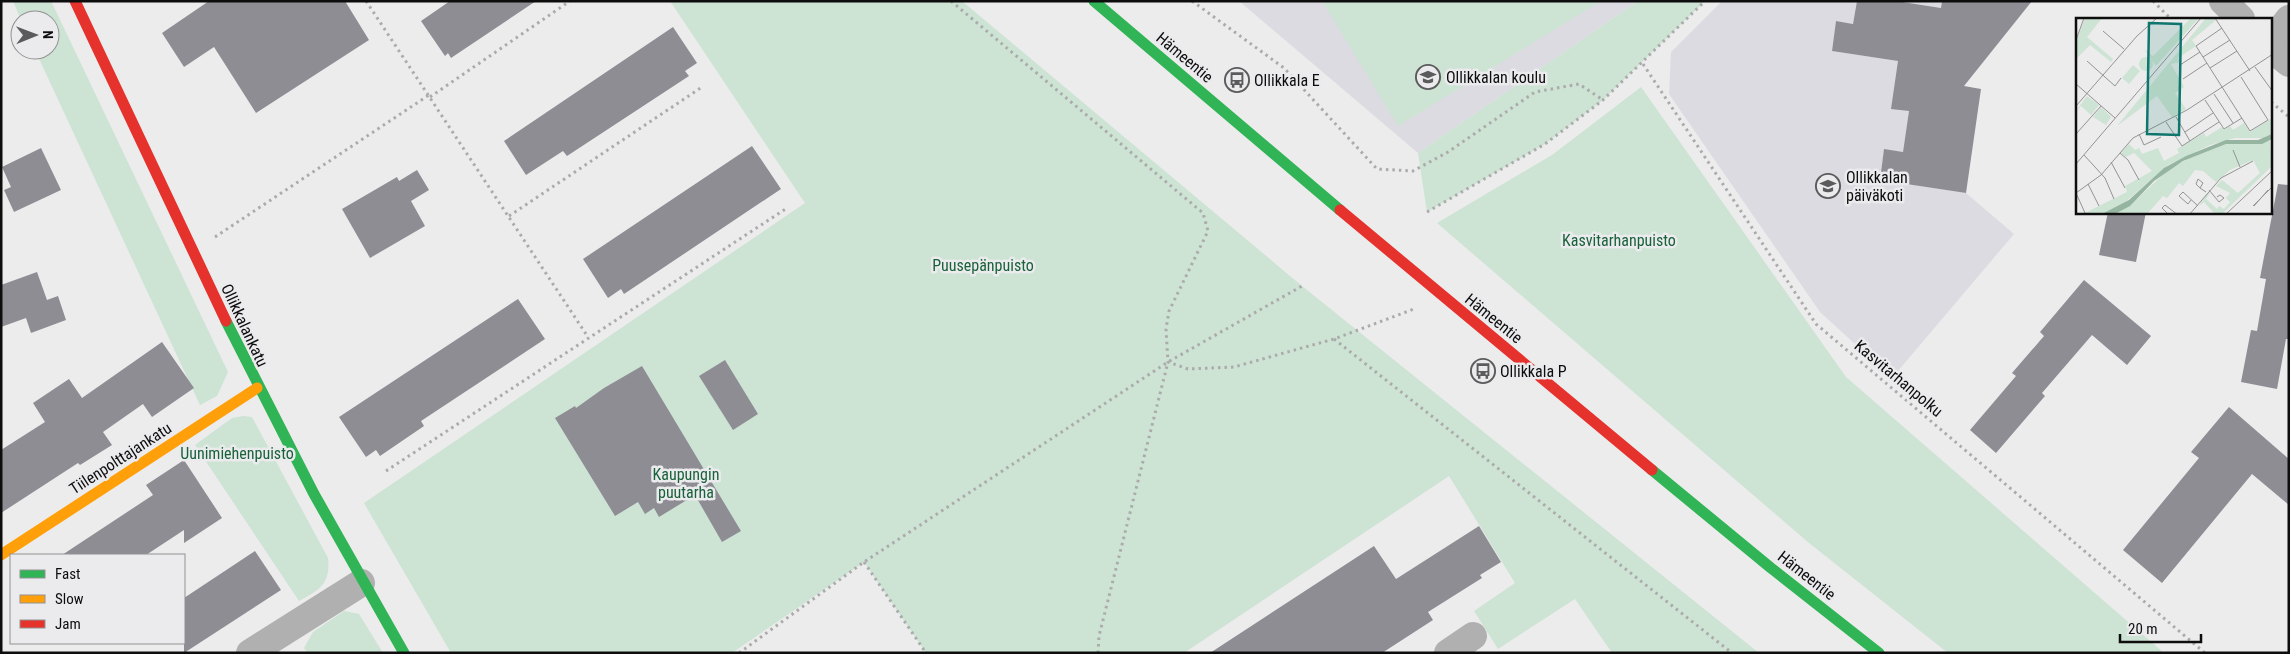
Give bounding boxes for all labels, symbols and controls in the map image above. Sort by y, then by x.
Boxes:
north arrow [10,10,60,60]
inset map [2076,18,2272,214]
street label: Hämeentie [1152,28,1217,87]
text: N [40,30,56,39]
school or university icon: Ollikkalan koulu [1415,64,1441,90]
bus stop icon: Ollikkala E [1224,67,1250,93]
place label: Ollikkalan koulu [1446,68,1546,87]
place label: Ollikkala E [1254,71,1320,90]
place label: Ollikkalan päiväkoti [1846,168,1908,205]
school or university icon: Ollikkalan päiväkoti [1815,173,1841,199]
park label: Kasvitarhanpuisto [1562,231,1676,250]
park label: Puusepänpuisto [932,256,1034,275]
street label: Ollikkalankatu [217,281,272,370]
street label: Hämeentie [1461,290,1526,347]
street label: Kasvitarhanpolku [1851,336,1947,421]
bus stop icon: Ollikkala P [1470,358,1496,384]
place label: Ollikkala P [1500,362,1567,381]
street label: Tiilenpolttajankatu [66,418,175,498]
park label: Uunimiehenpuisto [180,444,294,463]
park label: Kaupungin puutarha [653,465,719,502]
street label: Hämeentie [1774,547,1839,604]
legend [10,554,185,644]
text: Fast [55,565,80,583]
text: Slow [55,590,84,608]
scale bar [2120,612,2201,644]
text: Jam [55,615,81,633]
text: 20 m [2128,620,2158,638]

